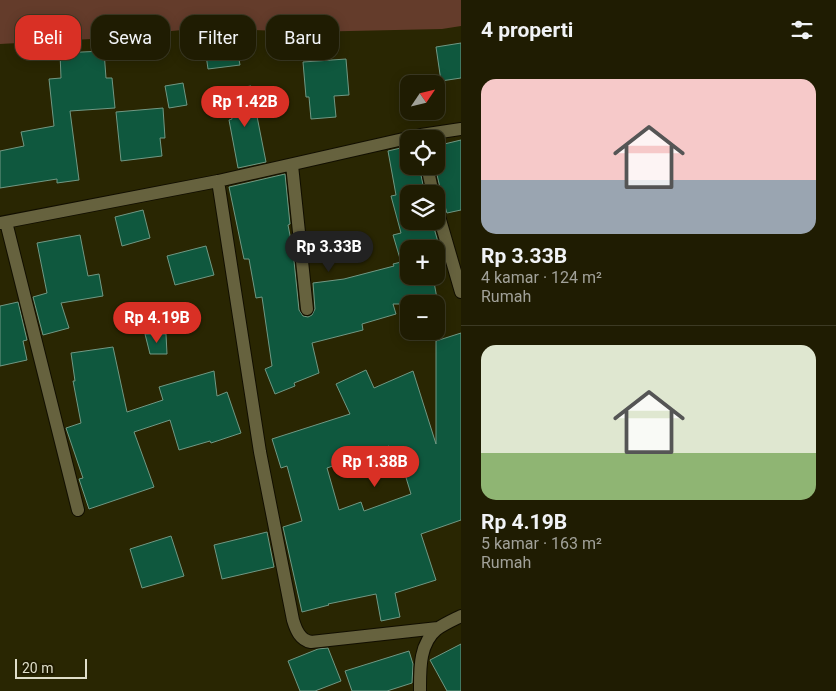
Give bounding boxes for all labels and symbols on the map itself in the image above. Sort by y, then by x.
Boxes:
north arrow [400,75,445,120]
pin: Rp 1.42B [193,86,297,128]
pin: Rp 3.33B [277,230,381,273]
pin: Rp 4.19B [105,302,209,344]
pin: Rp 1.38B [323,446,427,488]
scale bar [15,656,88,679]

